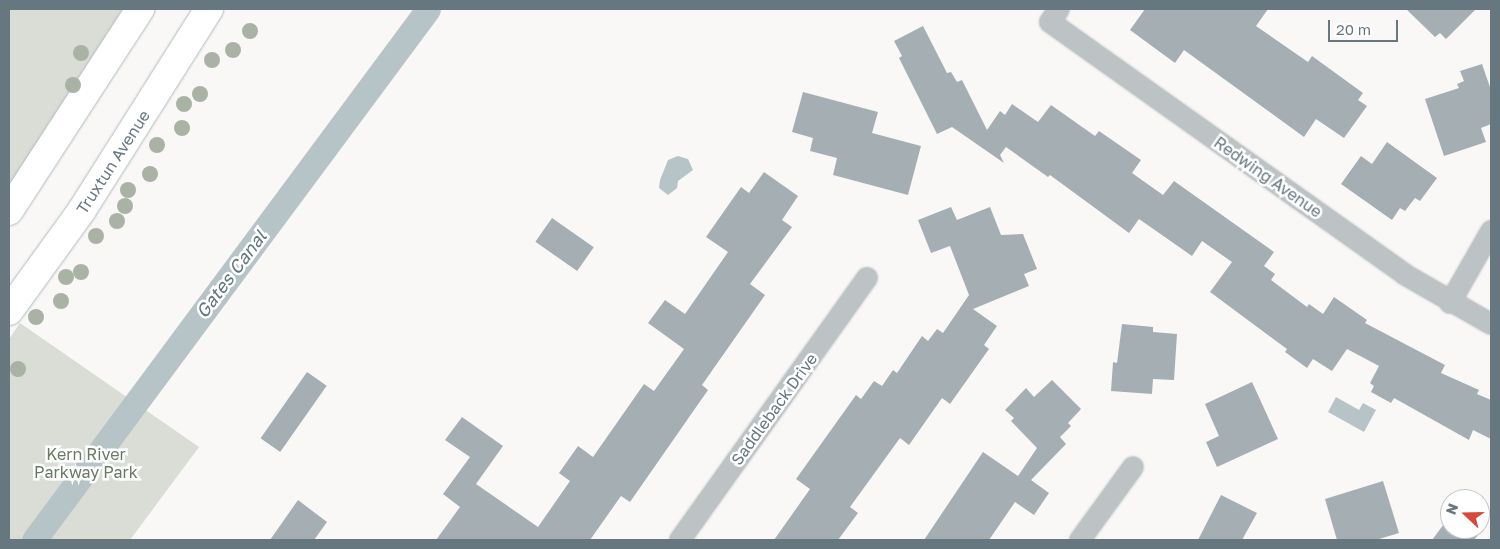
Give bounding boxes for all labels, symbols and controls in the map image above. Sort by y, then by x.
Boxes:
scale bar [1330,10,1400,42]
text: 20 m [1336,20,1371,38]
street label: Truxtun Avenue [72,106,154,218]
street label: Redwing Avenue [1210,133,1326,221]
water label: Gates Canal [191,226,271,322]
street label: Saddleback Drive [727,349,821,469]
park label: Kern River Parkway Park [34,444,138,482]
north arrow [1440,489,1490,539]
text: N [1442,501,1461,517]

